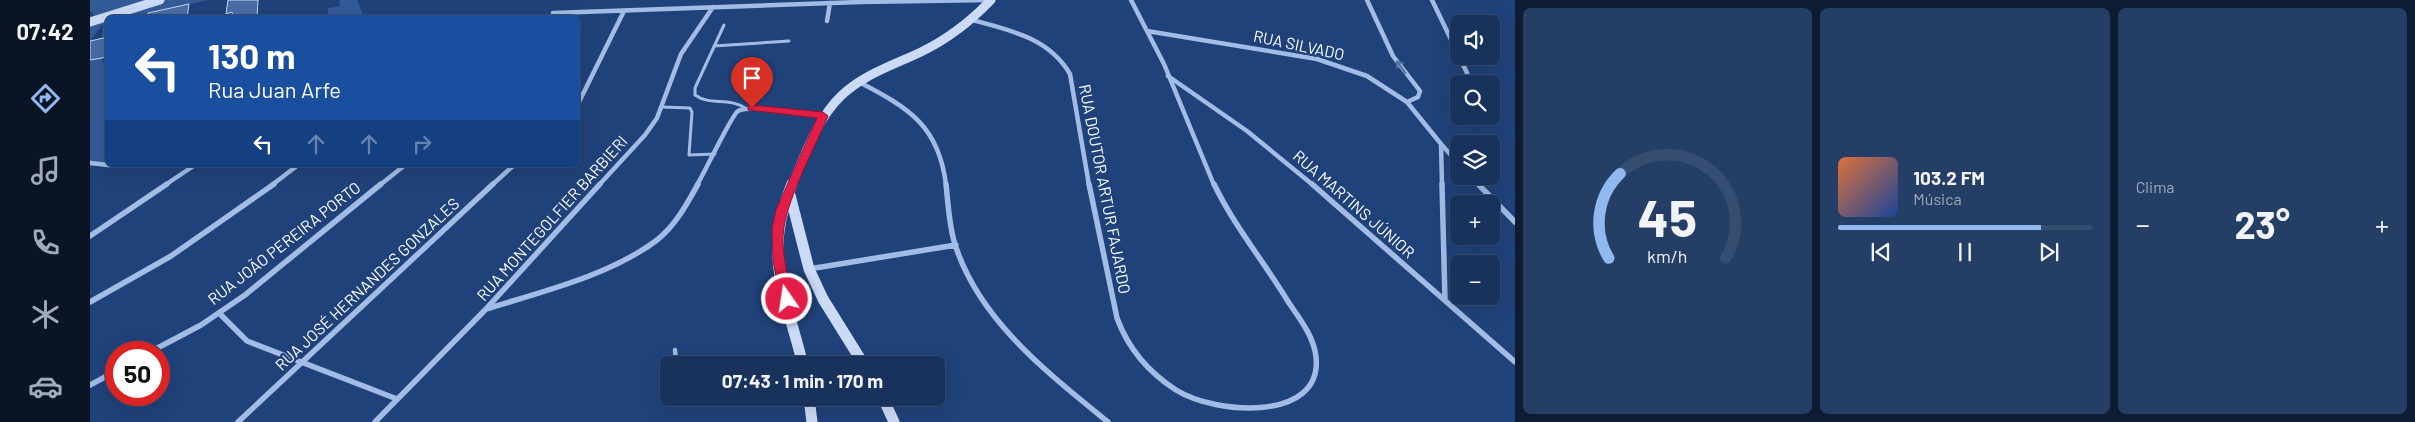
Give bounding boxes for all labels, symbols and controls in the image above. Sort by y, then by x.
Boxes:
map controls [1450,15,1500,305]
button: sound [1450,15,1500,65]
text: 07:42 [16,18,74,44]
street label: RUA SILVADO [1252,26,1346,63]
text: 130 m [208,34,295,76]
icon: left [125,35,190,100]
pin [731,57,773,108]
one-way arrow [1396,60,1406,74]
icon: arrive [738,64,766,92]
button: search [1450,75,1500,125]
text: Rua Juan Arfe [208,76,341,102]
icon: directions [28,81,63,116]
street label: RUA DOUTOR ARTUR FAJARDO [1076,83,1135,295]
icon: left [249,130,277,158]
icon: ahead [302,130,330,158]
icon: ahead [355,130,383,158]
icon: right [408,130,436,158]
street label: RUA MONTEGOLFIER BARBIERI [472,131,631,304]
button: layers [1450,135,1500,185]
street label: RUA MARTINS JÚNIOR [1290,146,1419,262]
icon: music [28,153,63,188]
text: 103.2 FM [1913,166,1985,189]
street label: RUA JOÃO PEREIRA PORTO [204,177,364,308]
text: Clima [2136,177,2175,196]
text: 45 [1638,185,1697,247]
text: Música [1913,189,1962,208]
street label: RUA JOSÉ HERNANDES GONZALES [271,193,463,374]
button: + [1450,195,1500,245]
text: 23° [2235,201,2290,247]
text: − [2136,207,2150,241]
text: + [2375,207,2389,241]
icon: phone [28,225,63,260]
icon: previous [1867,238,1895,266]
icon: pause [1951,238,1979,266]
icon: next [2035,238,2063,266]
text: km/h [1647,245,1688,267]
button: − [1450,255,1500,305]
position arrow [760,272,812,324]
icon: climate [28,297,63,332]
speed limit sign: 50 [105,341,170,406]
icon: car [28,369,63,404]
text: 07:43 · 1 min · 170 m [722,369,883,392]

